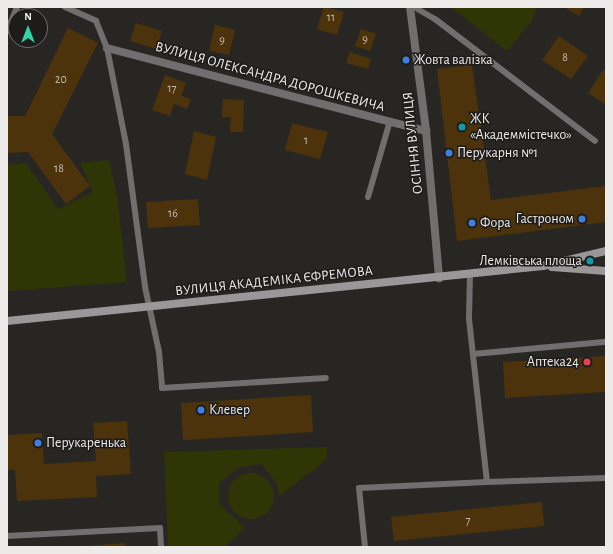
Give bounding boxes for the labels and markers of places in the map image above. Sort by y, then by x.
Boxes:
place label: Жовта валізка [414,52,493,68]
marker: Жовта валізка [401,55,411,65]
place label: ЖК «Академмістечко» [470,111,572,144]
marker: ЖК «Академмістечко» [457,122,467,132]
place label: Перукарня №1 [457,145,538,161]
marker: Перукарня №1 [444,148,454,158]
place label: Гастроном [516,211,574,227]
marker: Гастроном [577,214,587,224]
place label: Фора [480,215,511,231]
marker: Фора [467,218,477,228]
place label: Лемківська площа [479,253,582,269]
marker: Лемківська площа [585,256,595,266]
place label: Аптека24 [527,354,579,370]
marker: Аптека24 [582,357,592,367]
place label: Клевер [209,402,250,418]
marker: Клевер [196,405,206,415]
place label: Перукаренька [46,435,126,451]
marker: Перукаренька [33,438,43,448]

